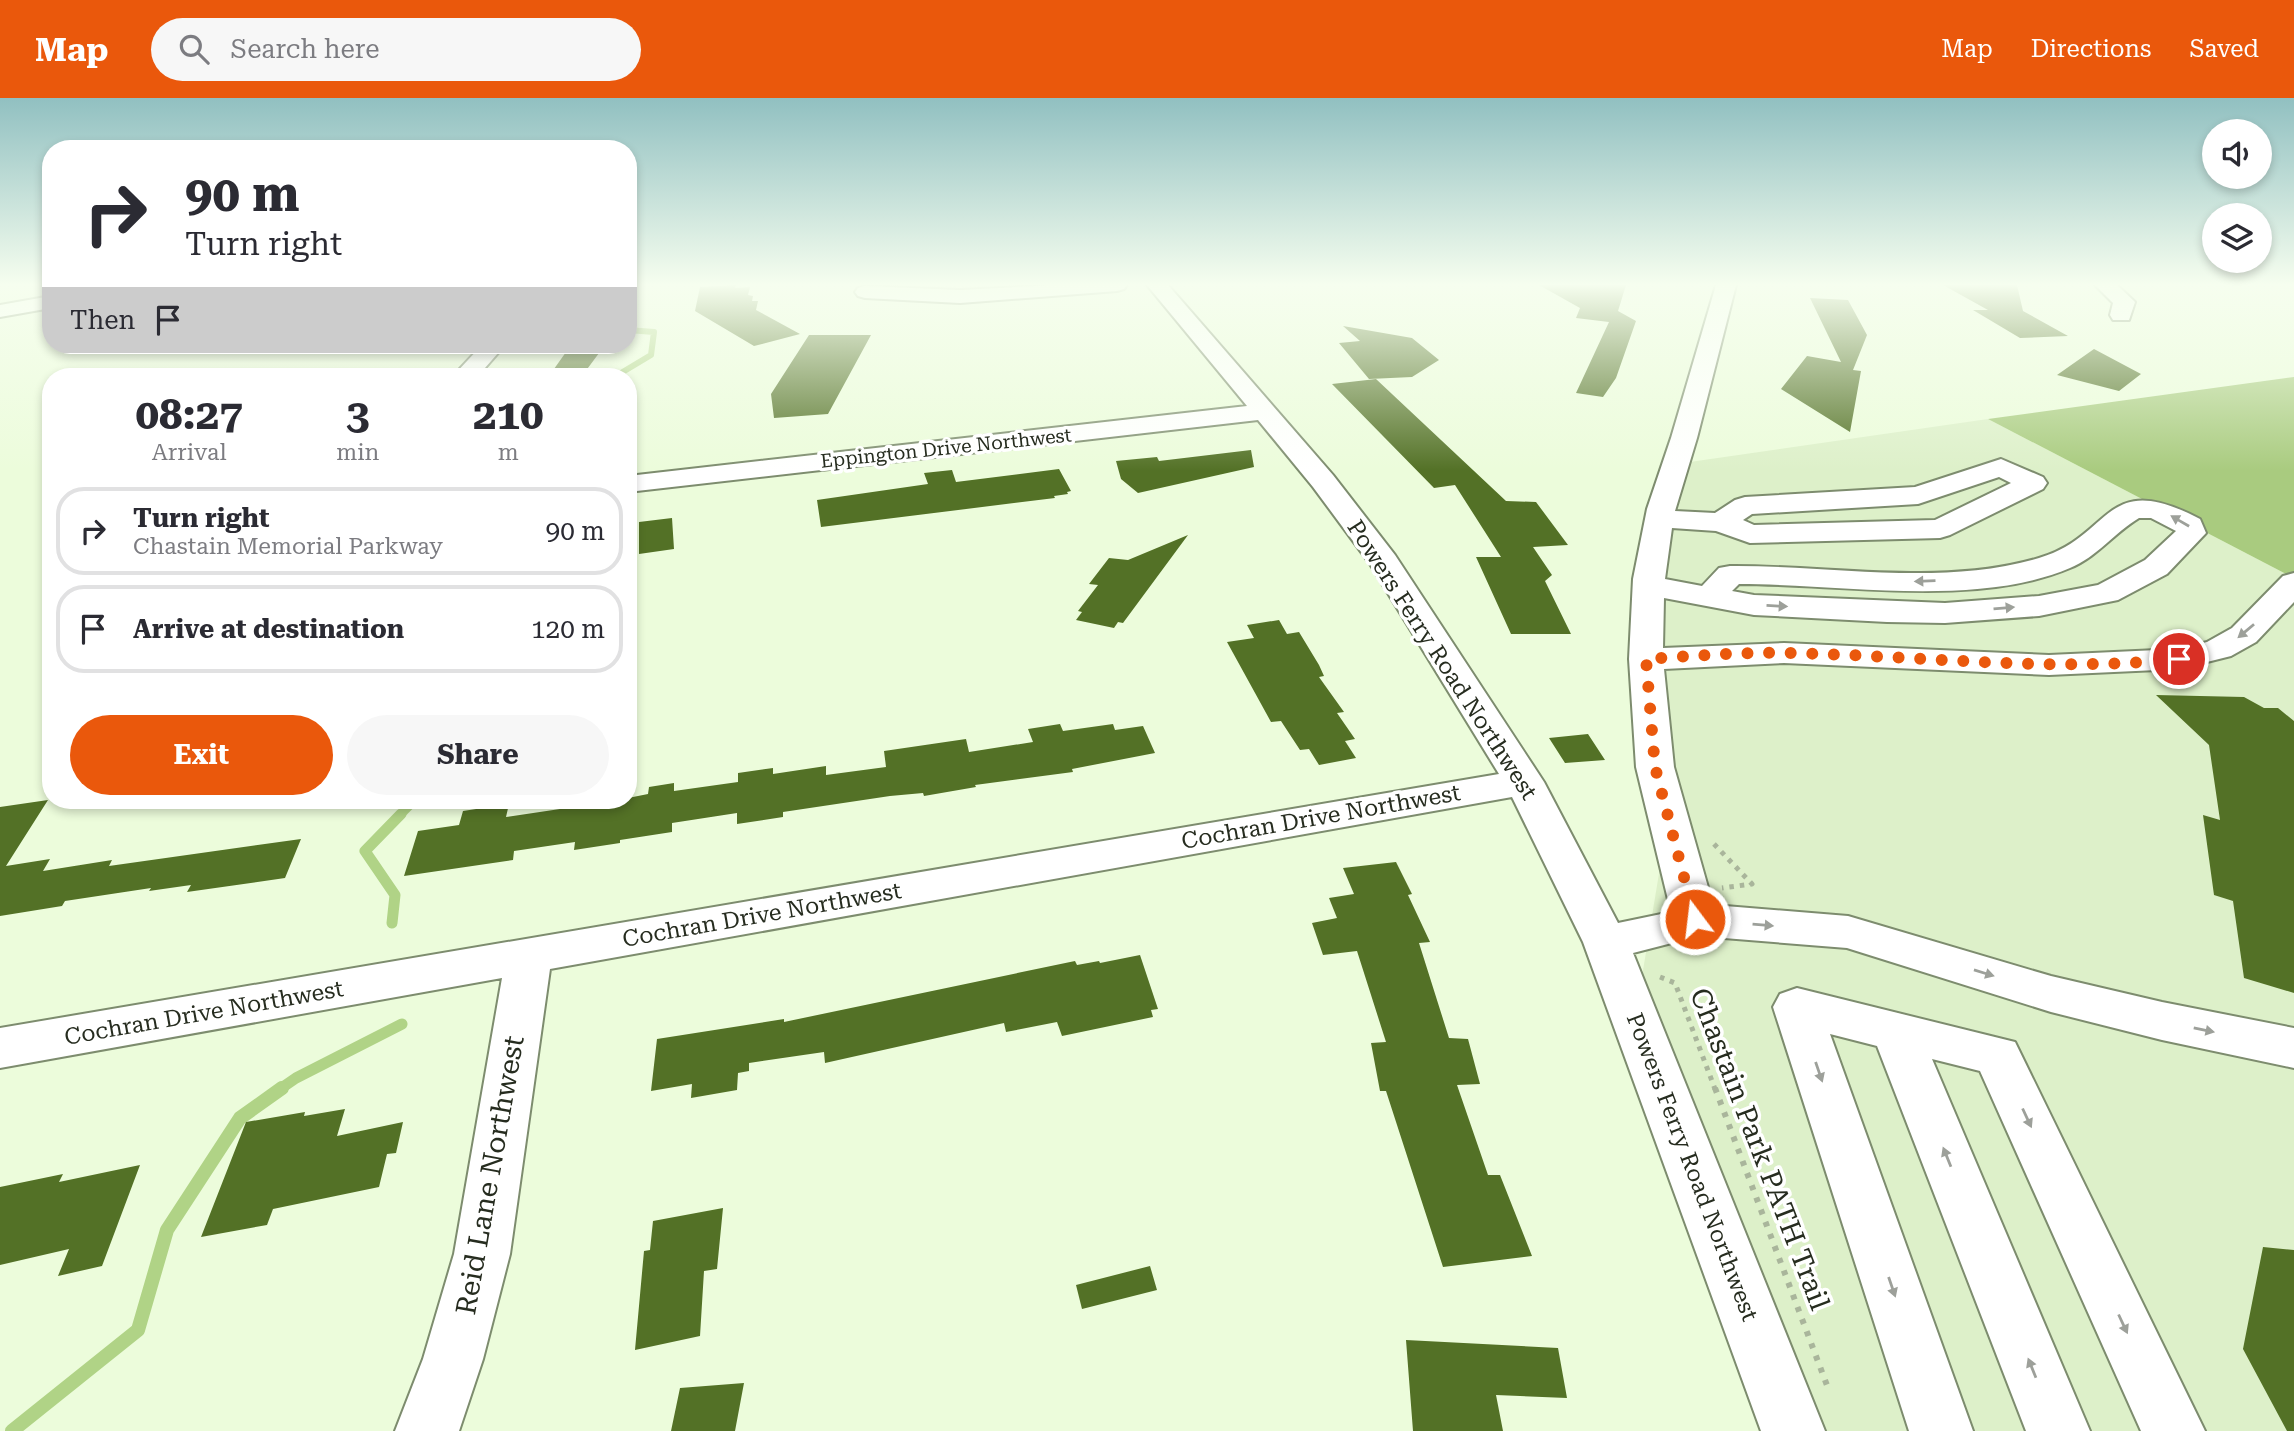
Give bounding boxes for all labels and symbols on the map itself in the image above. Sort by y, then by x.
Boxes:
street label: Eppington Drive Northwest [819,423,1073,473]
street label: Powers Ferry Road Northwest [1341,515,1543,805]
one-way arrow [2169,515,2189,527]
one-way arrow [1914,576,1936,587]
one-way arrow [1766,601,1788,612]
one-way arrow [1993,602,2015,613]
one-way arrow [2237,623,2255,639]
pin [2149,629,2209,689]
street label: Cochran Drive Northwest [1179,779,1463,855]
street label: Cochran Drive Northwest [620,877,904,953]
position arrow [1658,882,1732,956]
one-way arrow [1752,920,1774,931]
one-way arrow [1974,969,1995,979]
street label: Cochran Drive Northwest [62,975,346,1051]
street label: Chastain Park PATH Trail [1683,983,1837,1315]
street label: Powers Ferry Road Northwest [1621,1009,1763,1325]
one-way arrow [2193,1024,2215,1035]
street label: Reid Lane Northwest [449,1033,531,1317]
one-way arrow [1814,1061,1825,1082]
one-way arrow [2021,1108,2032,1128]
one-way arrow [1941,1147,1953,1167]
one-way arrow [1887,1277,1898,1298]
one-way arrow [2117,1314,2129,1334]
one-way arrow [2027,1357,2038,1378]

